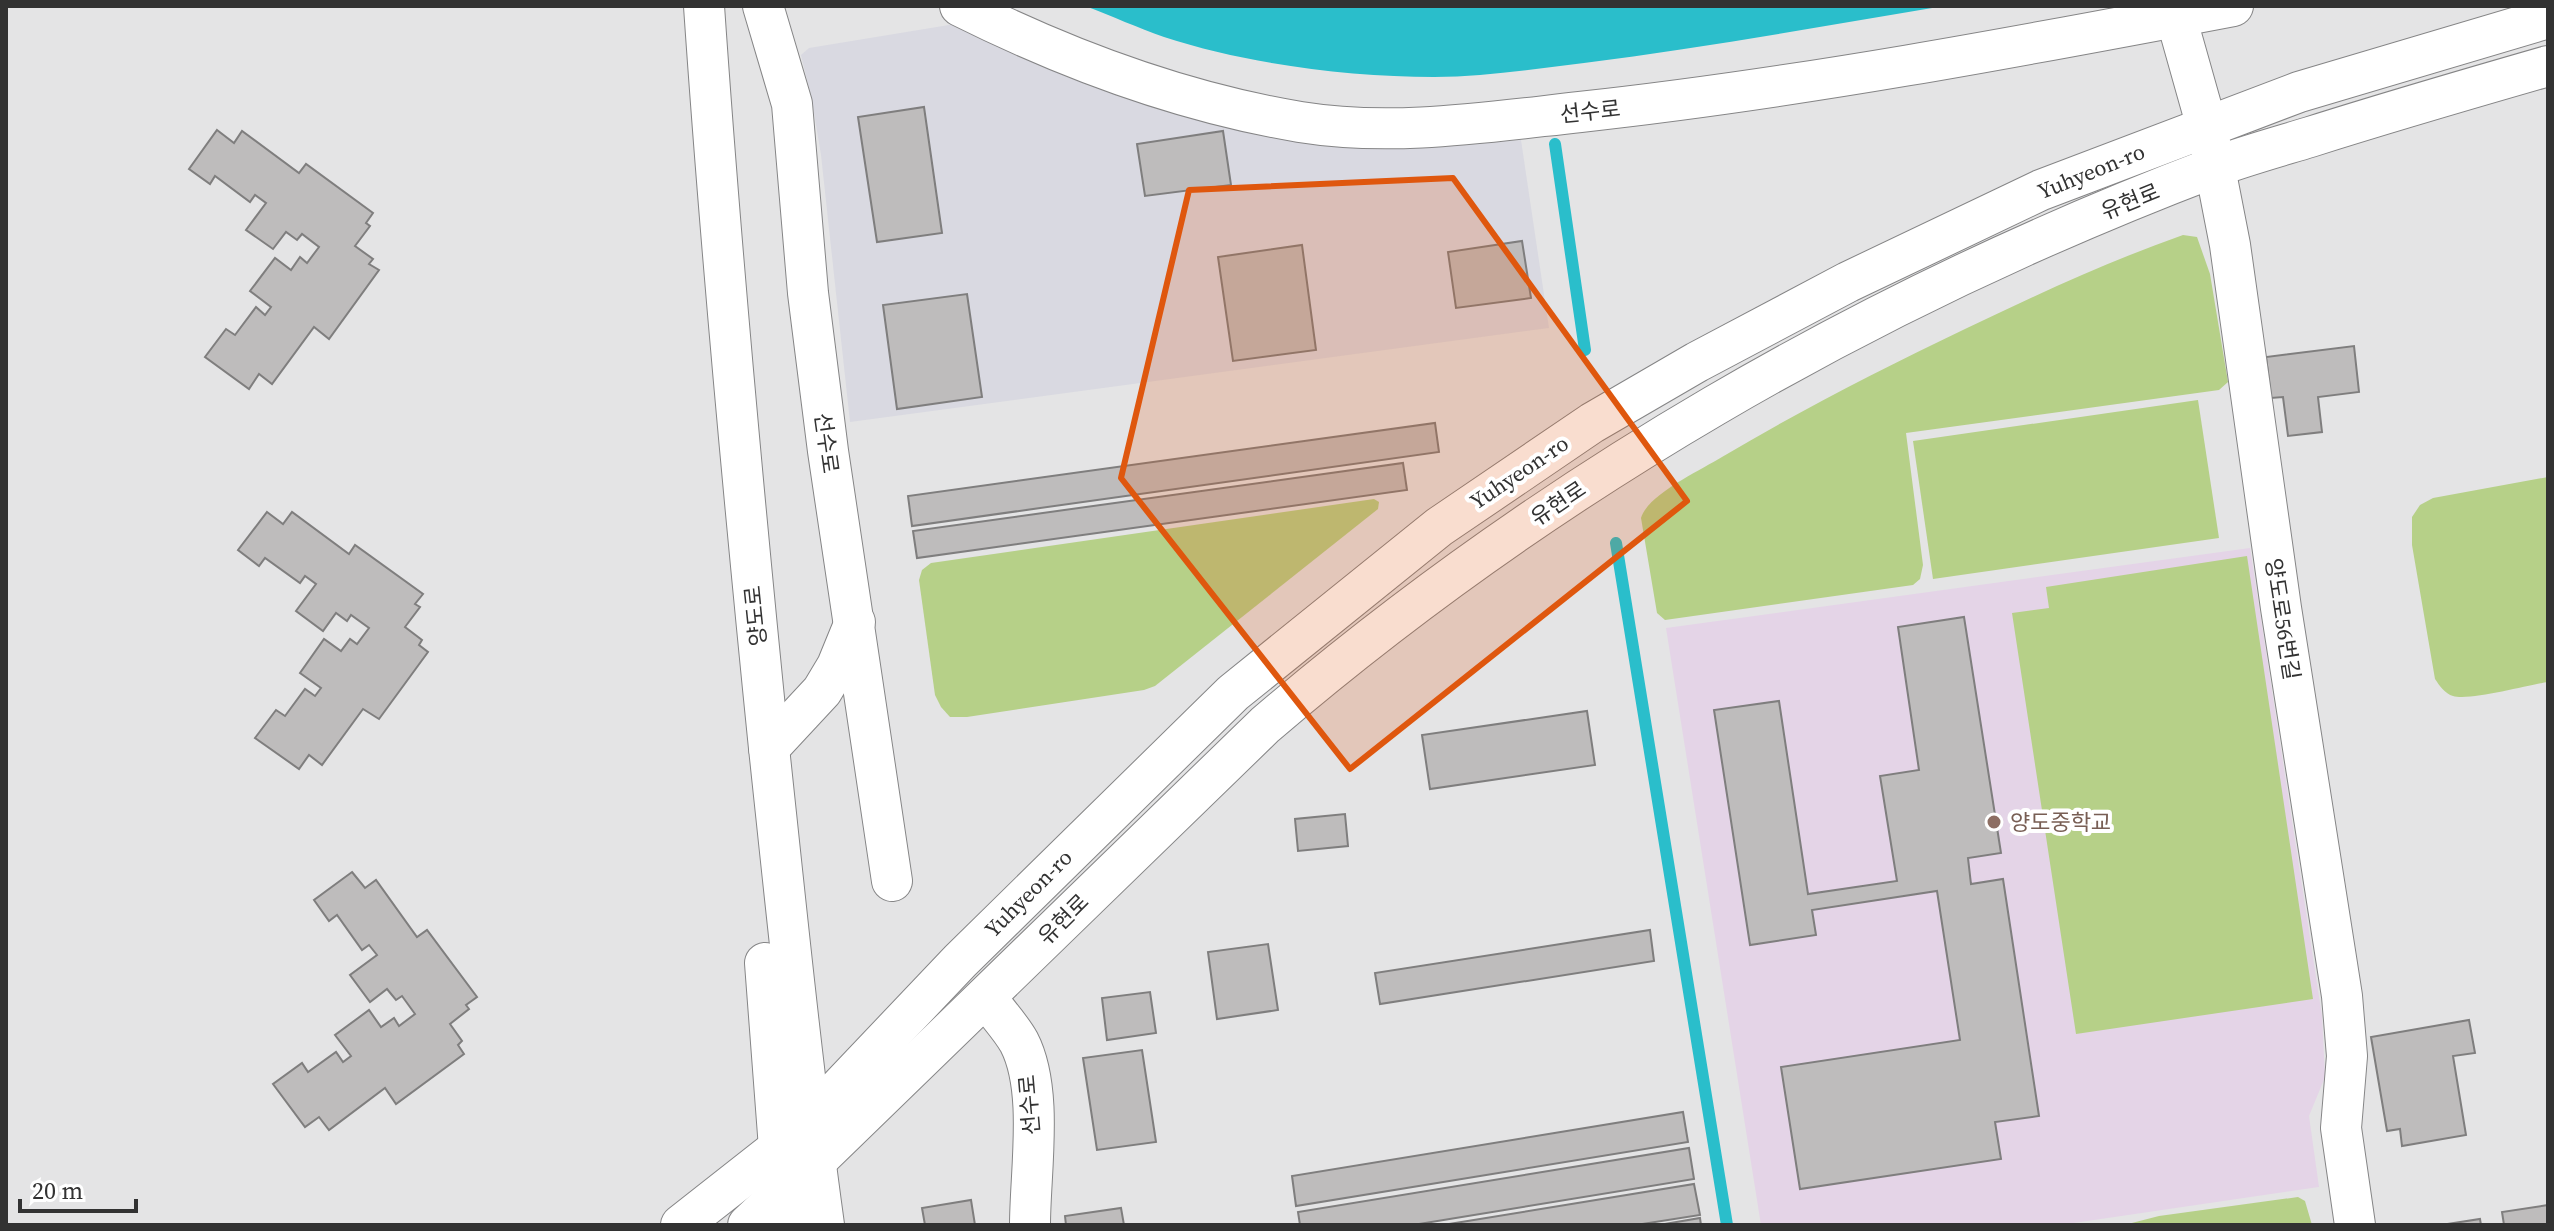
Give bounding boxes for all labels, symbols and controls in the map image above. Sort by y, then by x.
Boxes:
street label: 선수로 [1558,93,1622,129]
street label: Yuhyeon-ro [2033,136,2149,206]
street label: 유현로 [2096,176,2164,226]
street label: 선수로 [808,411,846,475]
street label: Yuhyeon-ro [1464,428,1574,516]
street label: 유현로 [1524,474,1592,532]
street label: 양도로56번길 [2259,556,2307,682]
street label: 양도로 [737,584,773,648]
place label: 양도중학교 [2010,807,2111,837]
marker: 양도중학교 [1985,813,2003,831]
street label: Yuhyeon-ro [977,842,1079,944]
street label: 유현로 [1031,887,1095,951]
street label: 선수로 [1011,1073,1047,1137]
scale bar [20,1163,136,1213]
text: 20 m [32,1174,83,1207]

